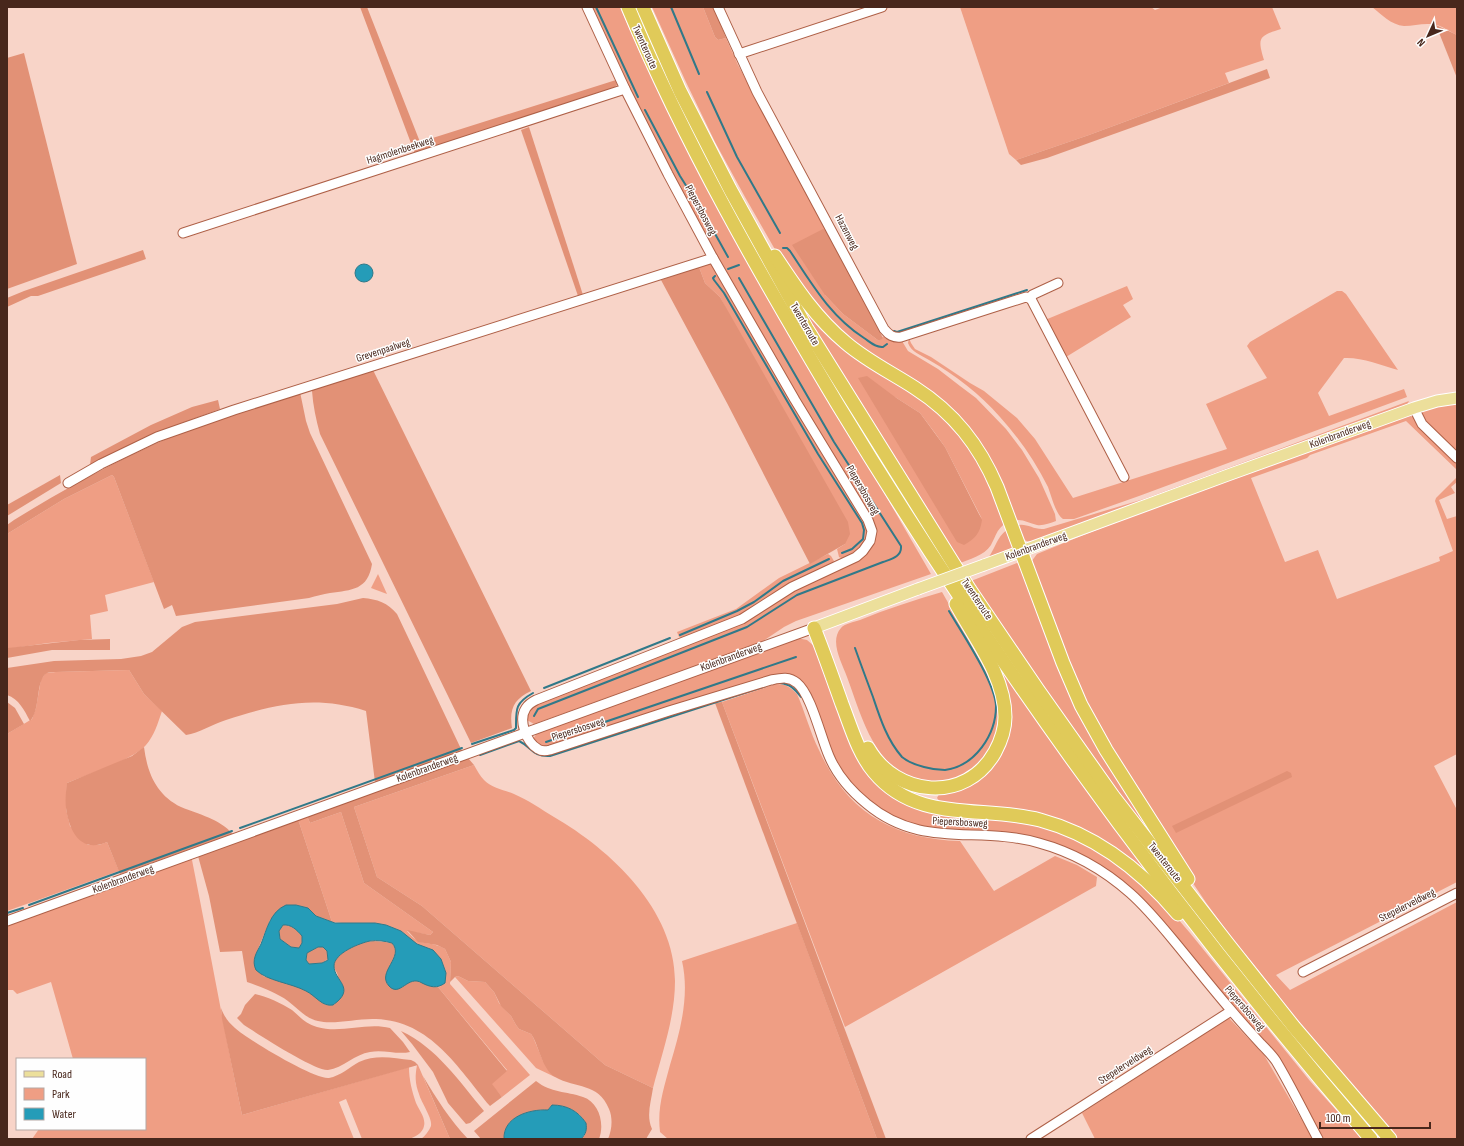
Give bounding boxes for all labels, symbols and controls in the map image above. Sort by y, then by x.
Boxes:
north arrow [1408,16,1448,56]
street label: Twenteroute [630,23,660,71]
text: N [1414,36,1428,49]
street label: Hagmolenbeekweg [365,133,436,167]
street label: Piepersbosweg [682,183,720,238]
street label: Hazenweg [832,212,862,252]
street label: Twenteroute [788,300,822,348]
street label: Grevenpaalweg [354,335,412,365]
street label: Kolenbranderweg [1308,417,1373,451]
street label: Piepersbosweg [844,463,883,518]
street label: Kolenbranderweg [1004,529,1069,563]
street label: Twenteroute [959,576,995,622]
street label: Kolenbranderweg [699,640,764,674]
street label: Piepersbosweg [550,714,607,744]
street label: Kolenbranderweg [395,751,460,785]
street label: Piepersbosweg [932,814,988,830]
street label: Twenteroute [1145,840,1185,884]
street label: Kolenbranderweg [91,862,156,896]
street label: Stepelerveldweg [1377,885,1438,925]
street label: Piepersbosweg [1222,983,1268,1033]
street label: Stepelerveldweg [1096,1043,1155,1087]
legend [16,1058,146,1130]
text: Road [52,1067,72,1082]
text: Park [52,1087,70,1102]
scale bar [1320,1104,1430,1130]
text: Water [52,1107,76,1122]
text: 100 m [1326,1111,1351,1126]

